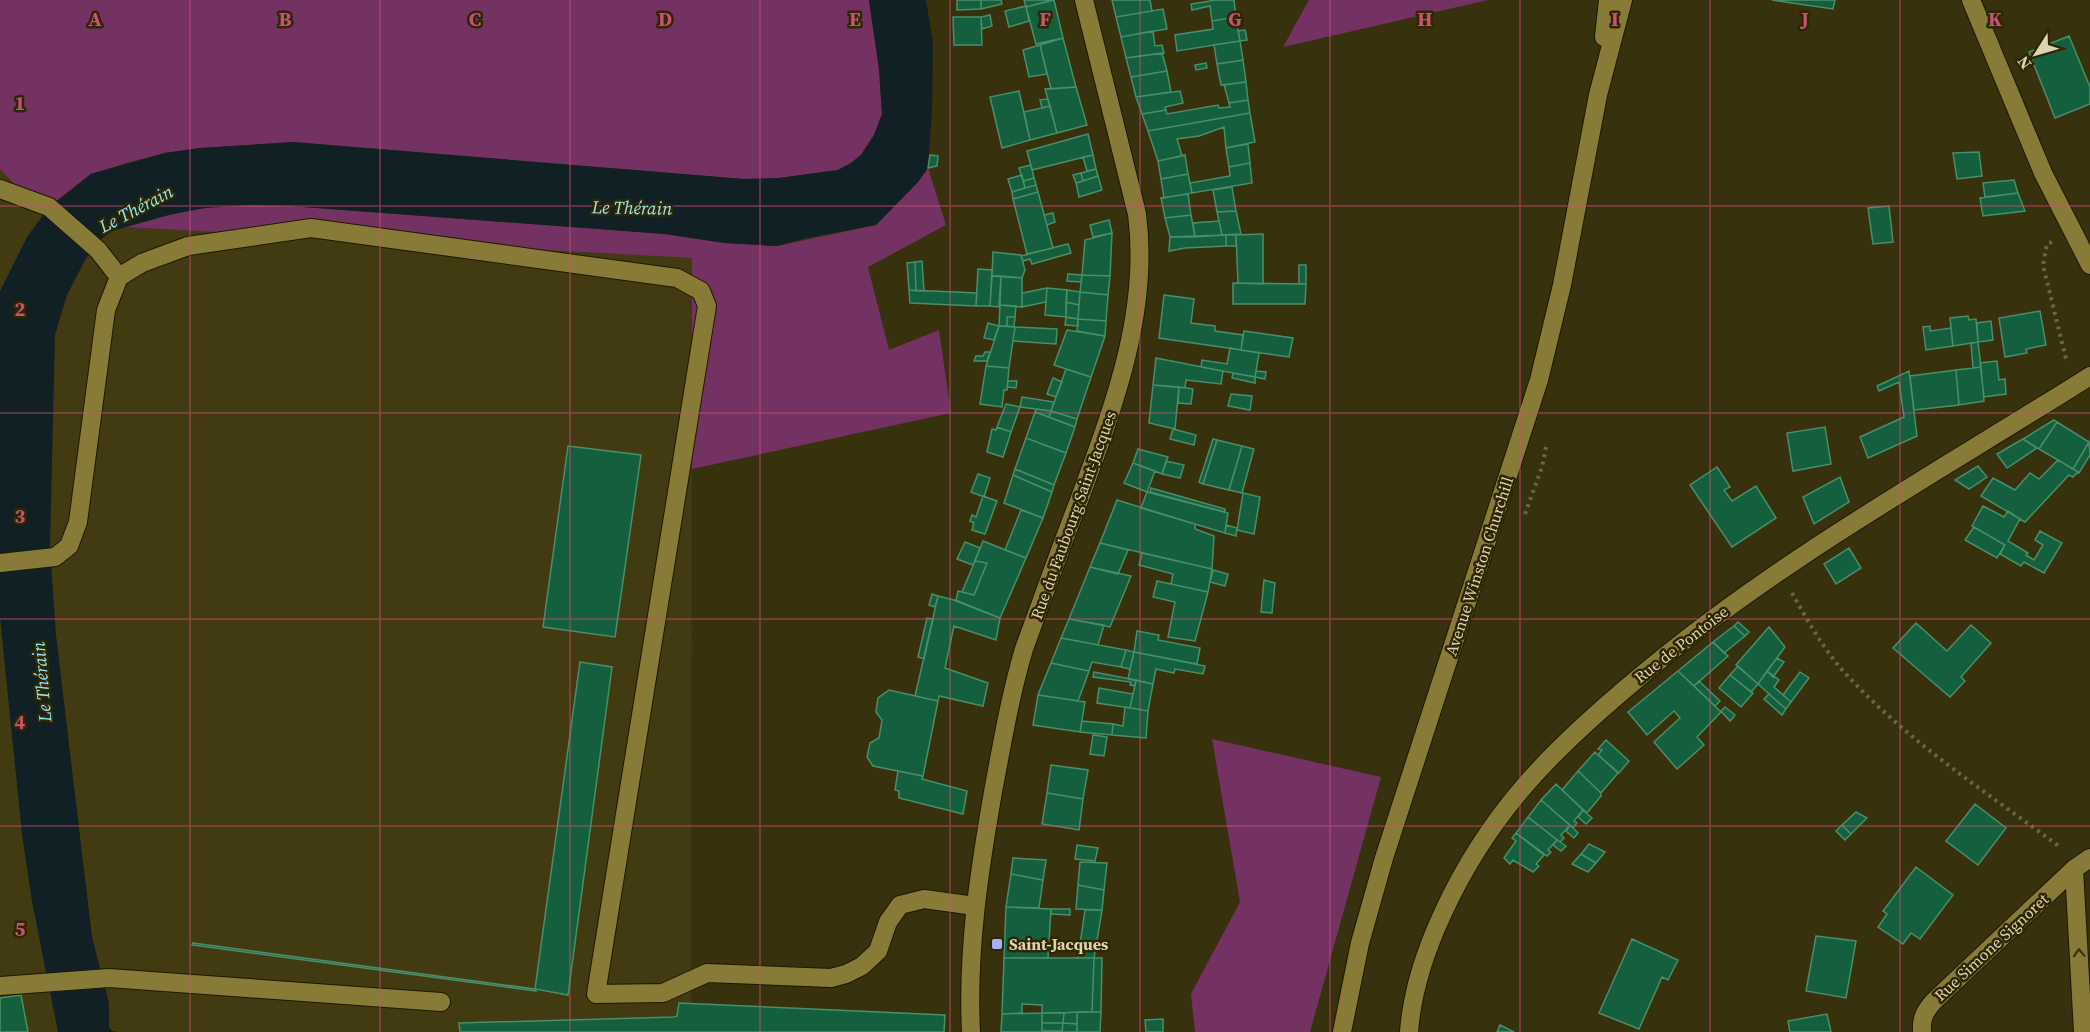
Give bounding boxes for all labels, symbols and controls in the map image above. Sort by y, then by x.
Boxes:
text: A [88,5,102,33]
text: B [278,5,292,33]
text: C [469,5,481,33]
text: D [658,5,672,33]
text: E [849,5,861,33]
text: F [1039,5,1051,33]
text: G [1228,5,1242,33]
text: H [1417,5,1433,33]
text: I [1611,5,1619,33]
text: J [1799,5,1809,33]
text: K [1988,5,2002,33]
north arrow [2006,24,2066,84]
text: N [2012,51,2036,74]
text: 1 [15,89,25,117]
water label: Le Thérain [93,179,177,239]
water label: Le Thérain [591,194,672,221]
text: 2 [15,295,26,323]
street label: Rue du Faubourg Saint-Jacques [1025,408,1121,622]
street label: Avenue Winston Churchill [1440,474,1518,658]
text: 3 [15,502,26,530]
street label: Rue de Pontoise [1629,600,1733,688]
water label: Le Thérain [26,641,58,724]
text: 4 [15,708,26,736]
street label: Rue Simone Signoret [1929,888,2053,1006]
text: 5 [15,915,26,943]
place label: Saint-Jacques [1009,933,1108,955]
marker: Saint-Jacques [990,937,1004,951]
one-way arrow [2072,948,2085,957]

